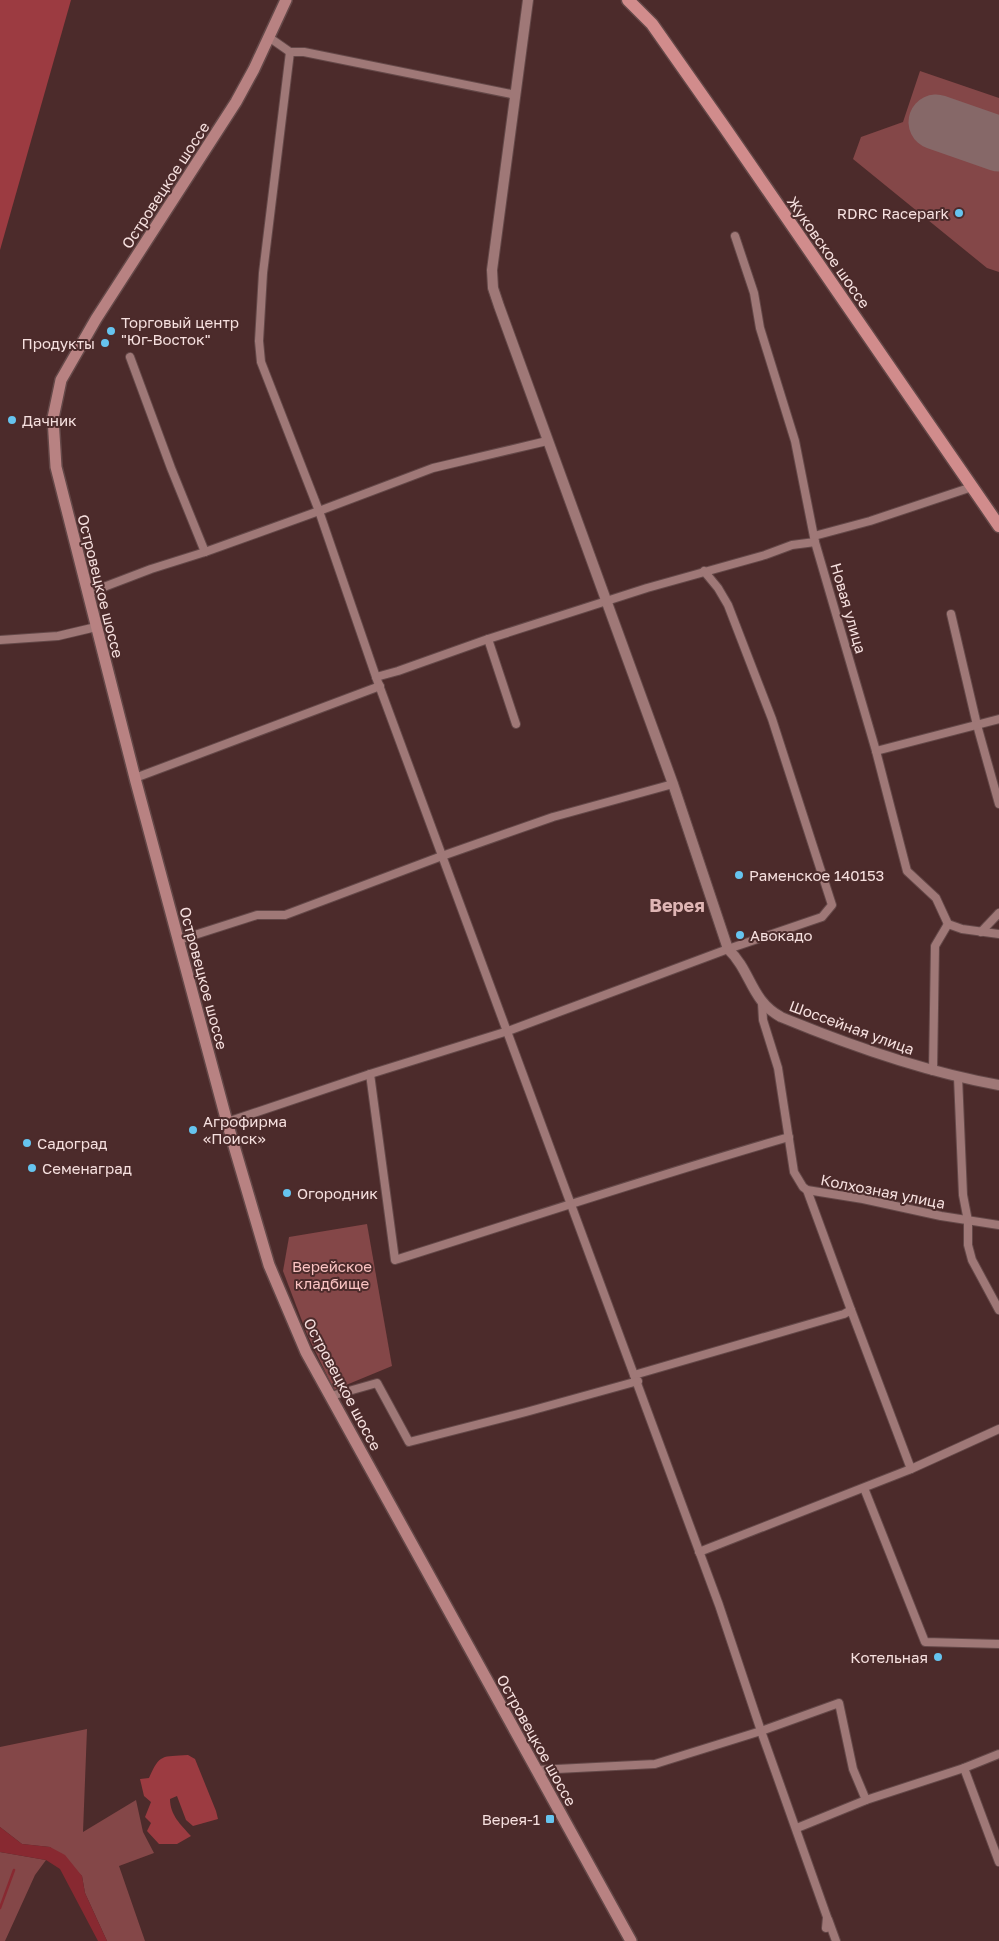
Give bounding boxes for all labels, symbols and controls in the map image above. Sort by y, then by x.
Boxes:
street label: Островецкое шоссе [117,118,213,252]
street label: Жуковское шоссе [784,193,874,312]
place label: RDRC Racepark [837,204,950,222]
marker: RDRC Racepark [953,207,965,219]
place label: Торговый центр "Юг-Восток" [121,313,239,348]
marker: Торговый центр "Юг-Восток" [105,325,117,337]
place label: Продукты [21,334,95,352]
marker: Продукты [99,337,111,349]
place label: Дачник [22,411,77,429]
marker: Дачник [6,414,18,426]
street label: Островецкое шоссе [74,512,128,660]
street label: Новая улица [827,561,871,655]
place label: Раменское 140153 [749,866,884,884]
marker: Раменское 140153 [733,869,745,881]
district label: Верея [649,894,705,916]
street label: Островецкое шоссе [176,905,232,1052]
place label: Авокадо [750,926,813,944]
marker: Авокадо [734,929,746,941]
street label: Шоссейная улица [787,996,917,1058]
place label: Агрофирма «Поиск» [203,1112,287,1147]
marker: Агрофирма «Поиск» [187,1124,199,1136]
place label: Садоград [37,1134,107,1152]
marker: Садоград [21,1137,33,1149]
place label: Семенаград [42,1159,132,1177]
marker: Семенаград [26,1162,38,1174]
street label: Колхозная улица [819,1170,947,1212]
place label: Огородник [297,1184,378,1202]
marker: Огородник [281,1187,293,1199]
park label: Верейское кладбище [292,1257,372,1292]
street label: Островецкое шоссе [300,1315,386,1454]
place label: Котельная [850,1648,928,1666]
marker: Котельная [932,1651,944,1663]
street label: Островецкое шоссе [493,1671,581,1809]
place label: Верея-1 [482,1810,540,1828]
marker: Верея-1 [544,1813,556,1825]

